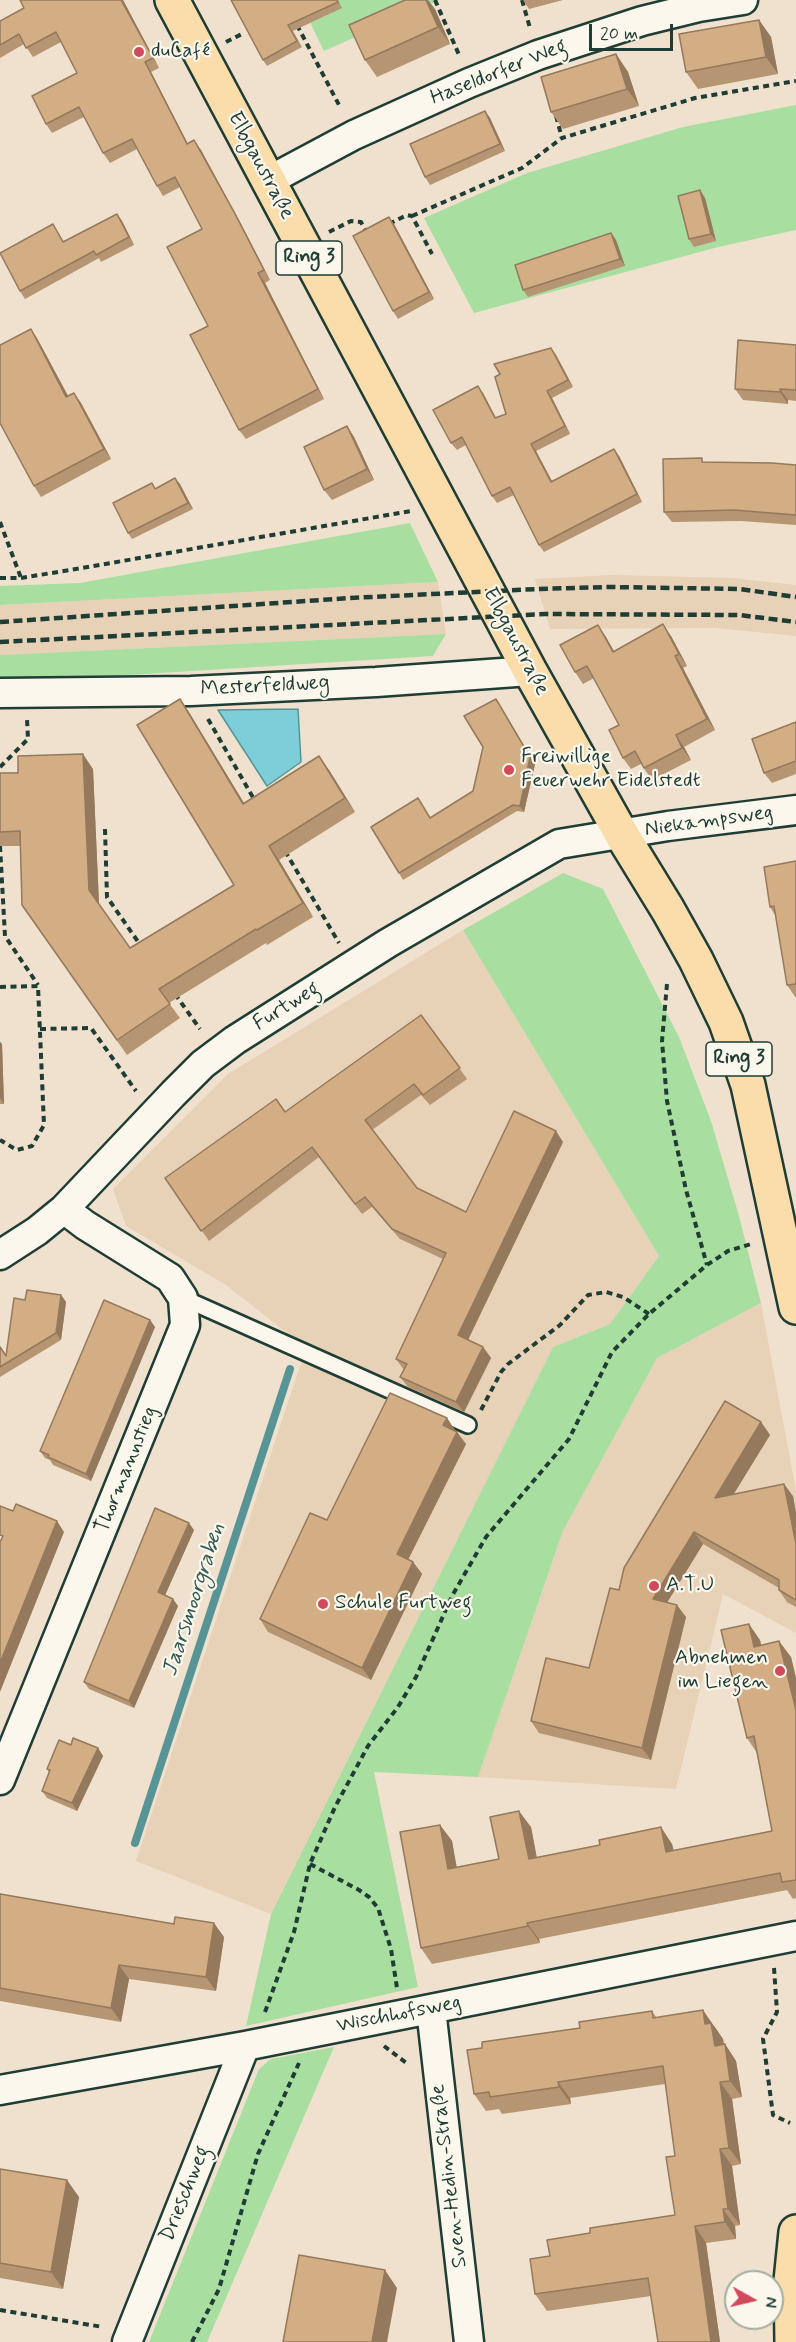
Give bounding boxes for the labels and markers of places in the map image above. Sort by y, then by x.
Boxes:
place label: duCafé [151,39,210,65]
marker: duCafé [132,45,146,59]
place label: Freiwillige Feuerwehr Eidelstedt [521,745,700,795]
marker: Freiwillige Feuerwehr Eidelstedt [502,763,516,777]
place label: A.T.U [666,1573,714,1599]
marker: A.T.U [647,1579,661,1593]
place label: Schule Furtweg [335,1591,472,1617]
marker: Schule Furtweg [316,1597,330,1611]
place label: Abnehmen im Liegen [675,1646,768,1696]
marker: Abnehmen im Liegen [773,1664,787,1678]

